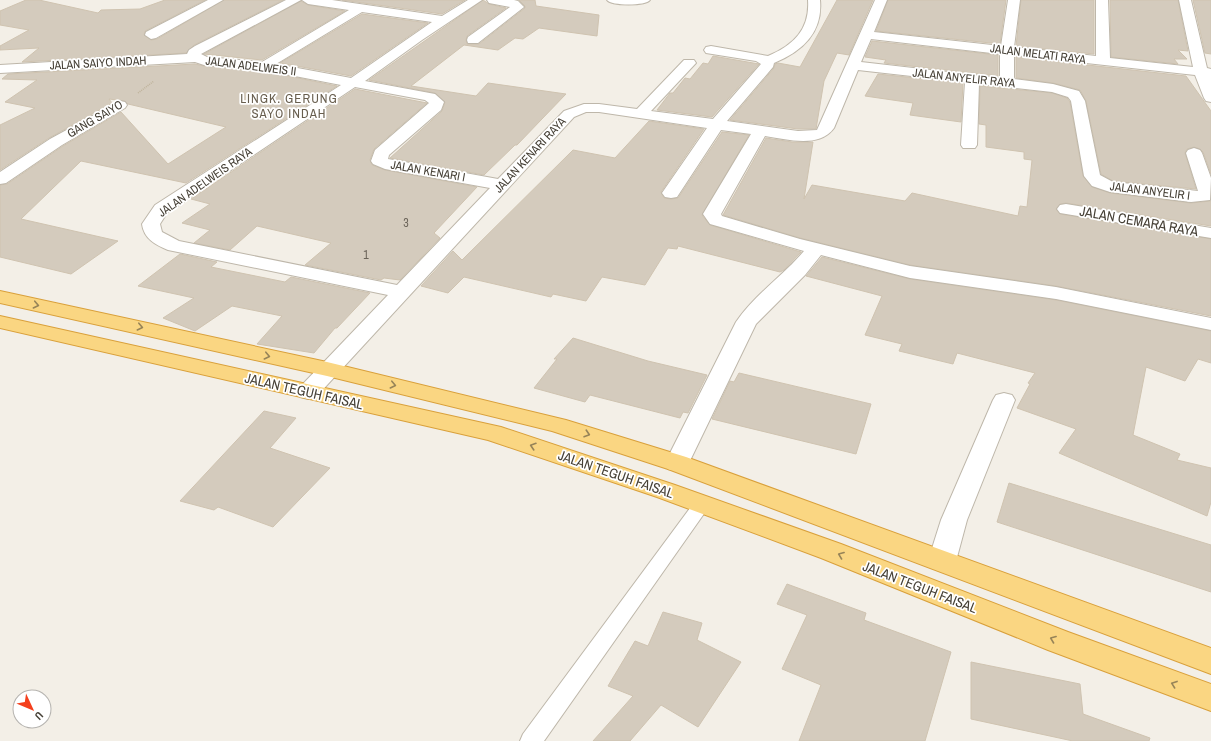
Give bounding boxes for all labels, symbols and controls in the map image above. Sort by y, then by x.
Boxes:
street label: JALAN MELATI RAYA [989,40,1087,68]
street label: JALAN SAIYO INDAH [49,52,147,74]
street label: JALAN ADELWEIS II [205,53,297,79]
street label: JALAN ANYELIR RAYA [912,65,1016,91]
district label: LINGK. GERUNG SAYO INDAH [240,90,338,122]
street label: GANG SAIYO [64,96,126,141]
street label: JALAN KENARI RAYA [491,113,570,196]
street label: JALAN ADELWEIS RAYA [155,143,255,220]
street label: JALAN KENARI I [389,157,467,185]
street label: JALAN ANYELIR I [1109,178,1191,204]
street label: JALAN CEMARA RAYA [1078,202,1200,240]
house number: 3 [403,215,409,231]
house number: 1 [363,247,369,263]
one-way arrow [33,301,39,309]
one-way arrow [137,323,143,331]
one-way arrow [264,351,270,359]
street label: JALAN TEGUH FAISAL [243,369,366,414]
one-way arrow [390,381,397,389]
one-way arrow [584,429,591,438]
one-way arrow [530,442,537,451]
street label: JALAN TEGUH FAISAL [556,446,677,502]
one-way arrow [837,552,844,560]
street label: JALAN TEGUH FAISAL [860,557,980,617]
one-way arrow [1049,635,1056,643]
one-way arrow [1171,681,1178,689]
north arrow [12,689,52,729]
text: U [32,709,46,723]

